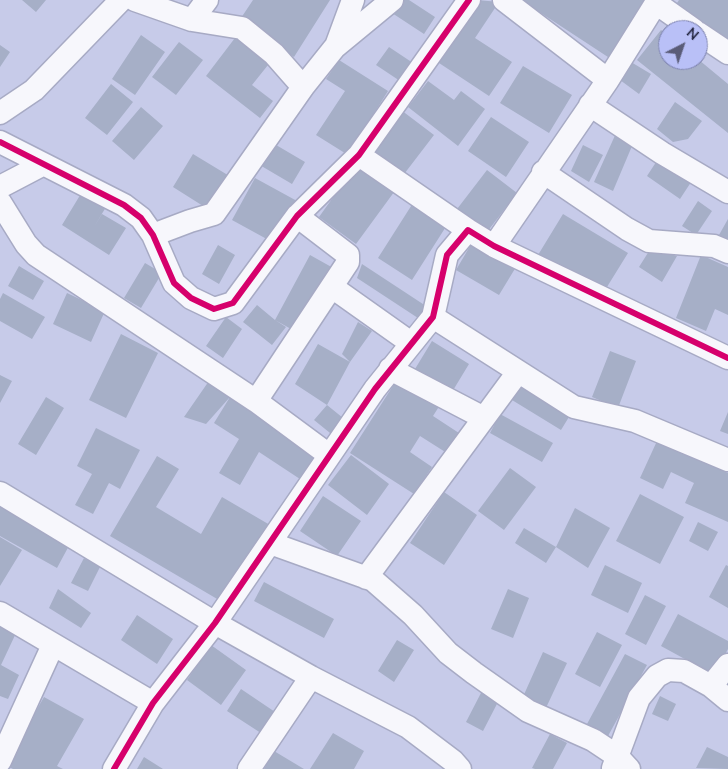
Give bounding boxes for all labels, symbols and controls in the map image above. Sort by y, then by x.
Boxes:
north arrow [658,20,708,70]
text: N [682,23,703,45]

